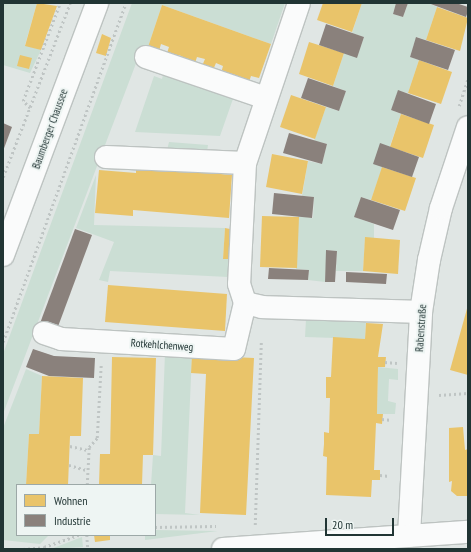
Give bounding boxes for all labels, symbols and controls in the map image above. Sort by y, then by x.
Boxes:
street label: Baumberger Chaussee [29,87,71,171]
street label: Rabenstraße [413,304,429,352]
street label: Rotkehlchenweg [130,336,194,354]
legend [16,484,156,536]
text: Wohnen [54,493,88,508]
scale bar [327,510,396,536]
text: Industrie [54,513,91,528]
text: 20 m [332,517,353,532]

